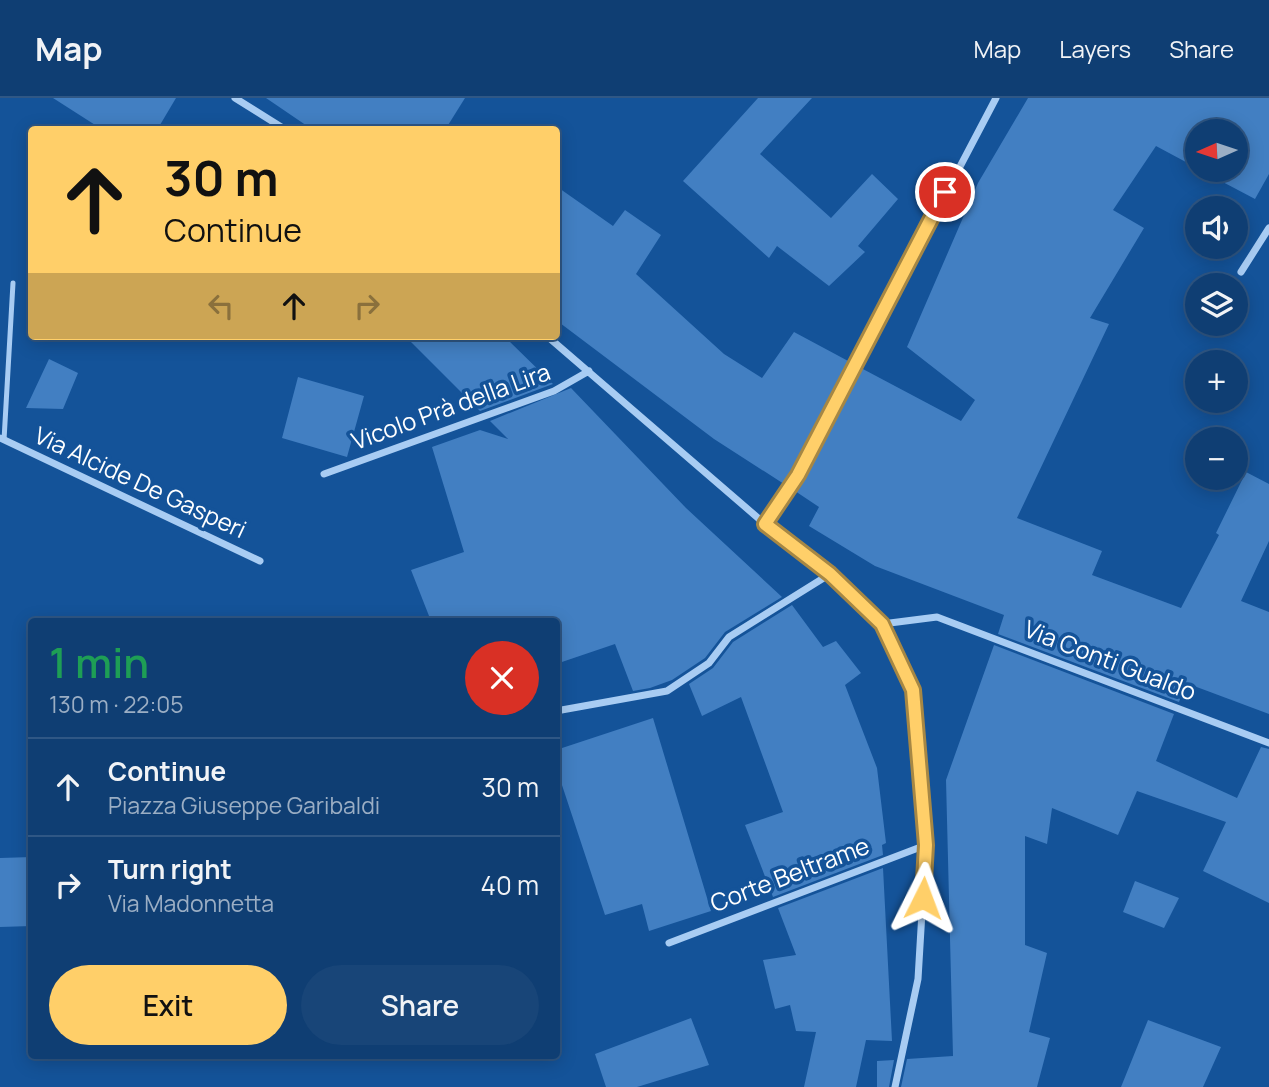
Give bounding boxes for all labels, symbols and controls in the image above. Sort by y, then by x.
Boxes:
text: Map [35,26,103,71]
text: Map [974,32,1021,65]
text: Layers [1059,32,1131,65]
text: Share [1169,32,1234,65]
north arrow [1185,119,1248,182]
map controls [1185,119,1248,490]
text: 30 m [164,144,279,211]
icon: ahead [49,154,140,245]
pin [915,162,975,222]
icon: arrive [926,173,964,211]
button: sound [1185,196,1248,259]
text: Continue [164,208,302,252]
button: layers [1185,273,1248,336]
icon: left [202,287,240,325]
icon: ahead [275,287,313,325]
icon: right [348,287,386,325]
button: + [1185,350,1248,413]
street label: Vicolo Prà della Lira [347,354,554,457]
street label: Via Alcide De Gasperi [29,418,252,545]
button: − [1185,427,1248,490]
street label: Via Conti Gualdo [1020,612,1201,708]
text: 1 min [49,633,149,691]
button: close [465,641,539,715]
text: 130 m · 22:05 [49,688,184,720]
text: Continue [108,753,226,789]
icon: ahead [49,768,87,806]
text: 30 m [482,769,539,805]
text: Piazza Giuseppe Garibaldi [108,789,380,821]
street label: Corte Beltrame [705,828,874,919]
text: Turn right [108,851,232,887]
position arrow [886,861,960,935]
icon: right [49,866,87,904]
text: 40 m [481,867,539,903]
text: Via Madonnetta [108,887,274,919]
button: Exit [49,965,287,1045]
button: Share [301,965,539,1045]

